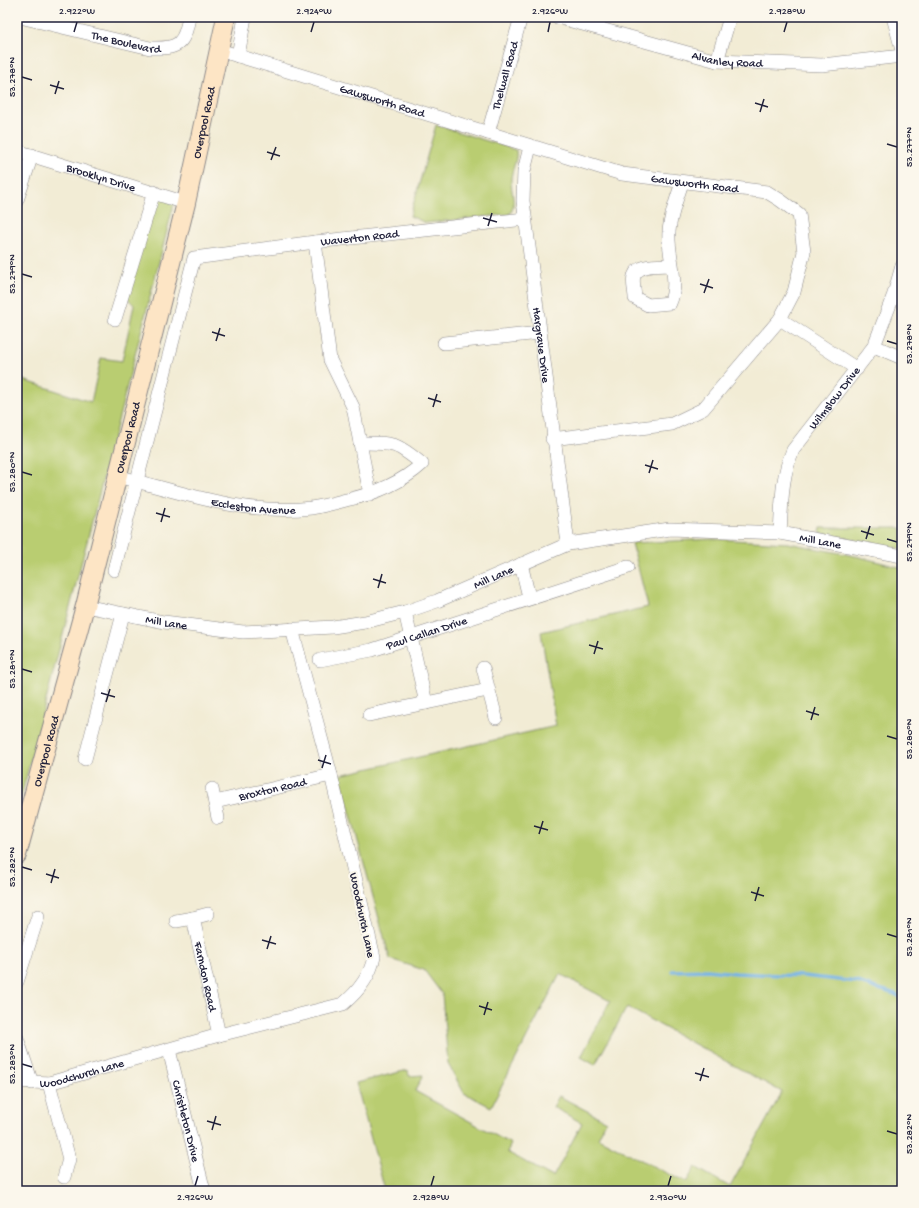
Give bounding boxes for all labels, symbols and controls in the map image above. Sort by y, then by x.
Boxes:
text: 2.922°W [59,6,95,18]
text: 2.924°W [296,6,332,18]
text: 2.926°W [532,6,569,18]
text: 2.928°W [769,6,806,18]
street label: The Boulevard [89,29,162,57]
street label: Thelwall Road [490,39,523,113]
street label: Alvanley Road [690,49,764,72]
text: 53.278°N [7,56,19,97]
street label: Gawsworth Road [338,83,427,122]
street label: Overpool Road [191,85,220,160]
text: 53.277°N [904,127,916,167]
street label: Brooklyn Drive [63,161,138,196]
street label: Gawsworth Road [650,173,740,198]
street label: Waverton Road [320,228,401,250]
text: 53.279°N [7,254,19,294]
street label: Hargrave Drive [528,307,552,385]
text: 53.278°N [904,323,916,364]
street label: Wilmslow Drive [807,364,865,433]
street label: Overpool Road [114,400,145,475]
text: 53.280°N [7,451,19,492]
street label: Eccleston Avenue [210,496,297,519]
text: 53.279°N [904,522,916,562]
street label: Mill Lane [798,532,843,554]
street label: Mill Lane [472,563,517,593]
street label: Mill Lane [144,613,189,634]
street label: Paul Callan Drive [384,614,470,654]
text: 53.281°N [7,649,19,689]
street label: Overpool Road [31,713,64,788]
text: 53.280°N [904,718,916,759]
street label: Broxton Road [237,776,309,805]
text: 53.282°N [7,847,19,887]
street label: Woodchurch Lane [345,872,377,960]
text: 53.281°N [904,917,916,957]
street label: Farndon Road [189,940,219,1014]
text: 53.283°N [7,1043,19,1084]
street label: Woodchurch Lane [39,1057,126,1092]
street label: Christleton Drive [168,1079,202,1165]
text: 53.282°N [904,1114,916,1154]
text: 2.926°W [177,1192,214,1204]
text: 2.928°W [413,1192,450,1204]
text: 2.930°W [650,1192,687,1204]

